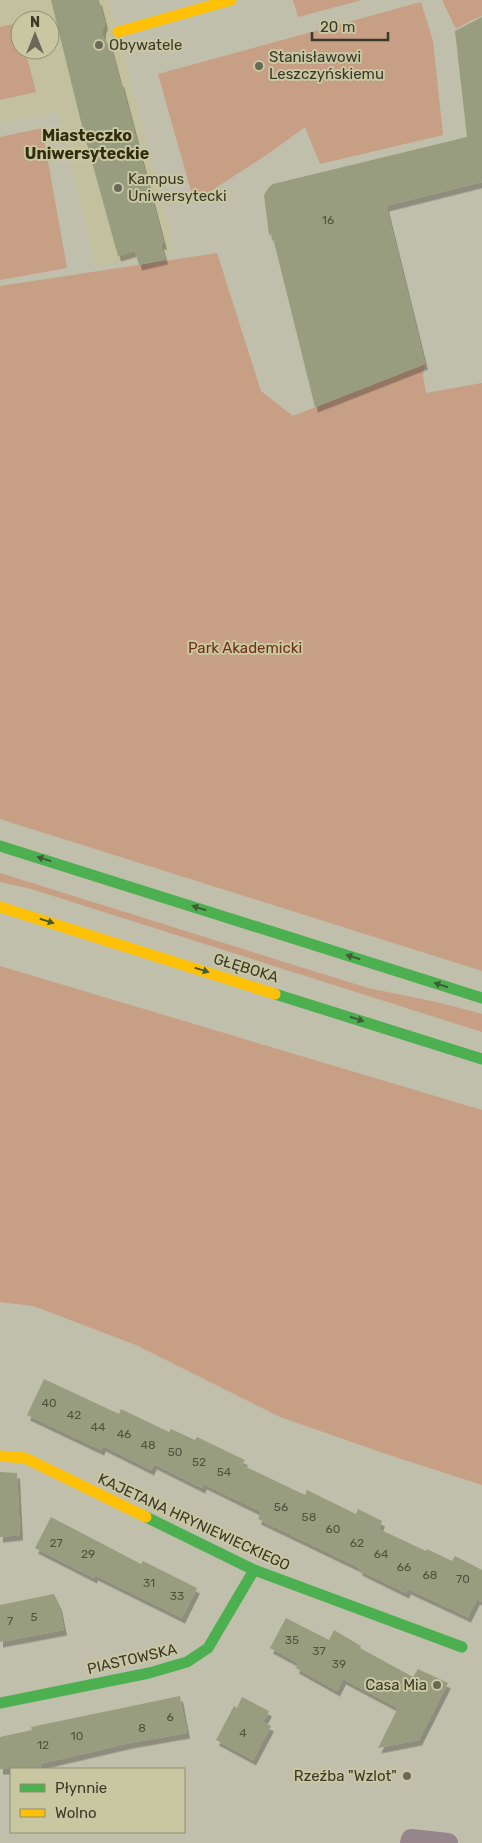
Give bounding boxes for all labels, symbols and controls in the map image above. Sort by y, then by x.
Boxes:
north arrow [10,10,60,60]
scale bar [312,10,388,42]
text: N [30,14,40,31]
text: 20 m [320,18,355,36]
place label: Obywatele [109,36,182,54]
marker: Obywatele [93,39,105,51]
place label: Stanisławowi Leszczyńskiemu [269,48,384,83]
marker: Stanisławowi Leszczyńskiemu [253,60,265,72]
district label: Miasteczko Uniwersyteckie [25,126,149,163]
place label: Kampus Uniwersytecki [128,170,227,205]
marker: Kampus Uniwersytecki [112,182,124,194]
house number: 16 [322,213,334,227]
park label: Park Akademicki [188,639,302,657]
one-way arrow [36,855,51,863]
one-way arrow [191,904,206,912]
one-way arrow [39,918,54,926]
street label: GŁĘBOKA [211,950,281,986]
one-way arrow [346,953,361,960]
one-way arrow [194,967,209,974]
one-way arrow [433,981,448,989]
one-way arrow [349,1016,364,1023]
house number: 40 [41,1396,57,1410]
house number: 42 [67,1408,81,1422]
house number: 44 [91,1420,106,1434]
house number: 46 [117,1427,131,1441]
house number: 48 [140,1438,156,1452]
house number: 50 [168,1445,182,1459]
house number: 52 [192,1455,206,1469]
house number: 54 [217,1465,232,1479]
street label: KAJETANA HRYNIEWIECKIEGO [95,1469,293,1575]
house number: 56 [274,1500,288,1514]
house number: 58 [302,1510,316,1524]
house number: 60 [326,1522,340,1536]
house number: 27 [49,1536,63,1550]
house number: 62 [350,1536,364,1550]
house number: 29 [81,1547,95,1561]
house number: 64 [374,1547,389,1561]
house number: 66 [397,1560,411,1574]
house number: 68 [423,1568,437,1582]
house number: 70 [456,1572,470,1586]
house number: 31 [143,1576,155,1590]
house number: 33 [170,1589,184,1603]
house number: 5 [30,1610,38,1624]
house number: 7 [7,1614,13,1628]
house number: 35 [285,1633,299,1647]
street label: PIASTOWSKA [85,1640,179,1678]
house number: 37 [312,1644,326,1658]
house number: 39 [332,1657,346,1671]
place label: Casa Mia [365,1676,427,1694]
marker: Casa Mia [431,1679,443,1691]
house number: 6 [166,1710,174,1724]
house number: 8 [138,1721,146,1735]
house number: 4 [239,1726,247,1740]
house number: 10 [71,1729,83,1743]
house number: 12 [37,1738,49,1752]
place label: Rzeźba "Wzlot" [294,1767,397,1785]
legend [10,1768,185,1833]
marker: Rzeźba "Wzlot" [401,1770,413,1782]
text: Płynnie [55,1779,107,1797]
text: Wolno [55,1804,97,1822]

